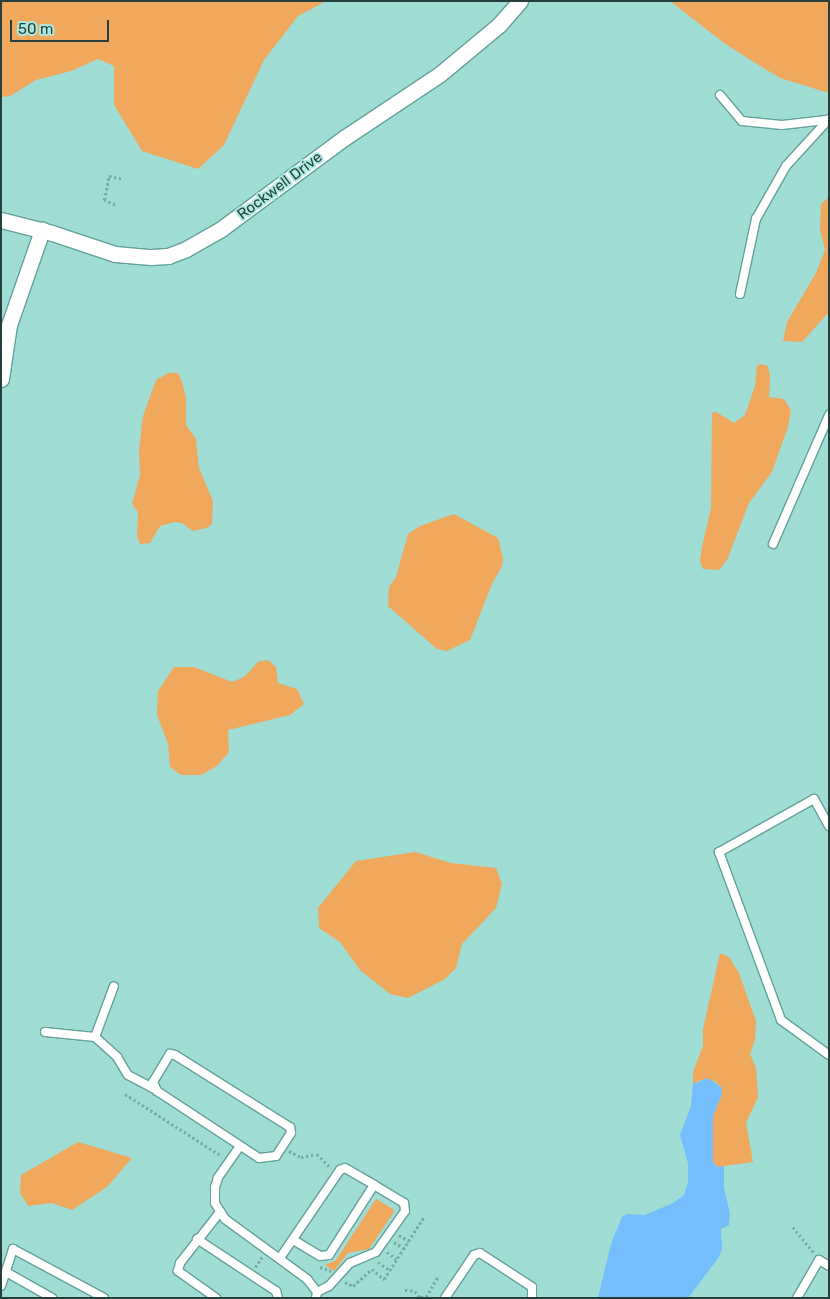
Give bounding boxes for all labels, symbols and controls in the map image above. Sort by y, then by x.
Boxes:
scale bar [12,10,111,42]
text: 50 m [18,20,53,38]
street label: Rockwell Drive [234,148,326,224]

